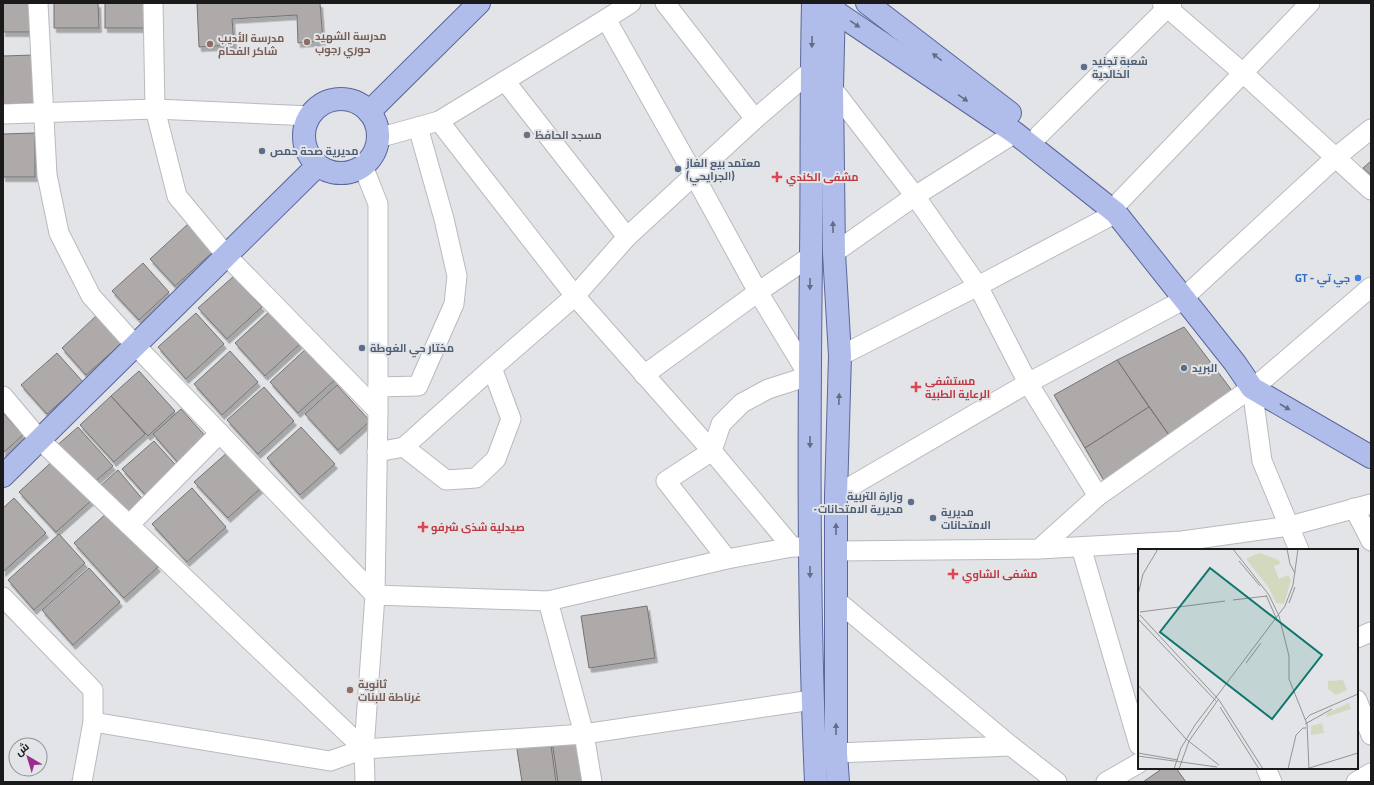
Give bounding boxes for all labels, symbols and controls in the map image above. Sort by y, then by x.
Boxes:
one-way arrow [850,20,861,28]
place label: مدرسة الشهيد حوري رجوب [315,26,387,59]
place label: مدرسة الأديب شاكر الفحام [218,28,284,61]
one-way arrow [809,36,815,49]
marker: مدرسة الشهيد حوري رجوب [302,37,312,47]
marker: مدرسة الأديب شاكر الفحام [205,39,215,49]
place label: شعبة تجنيد الخالدية [1092,51,1148,84]
one-way arrow [932,53,943,62]
marker: شعبة تجنيد الخالدية [1079,62,1089,72]
one-way arrow [957,94,968,102]
place label: مسجد الحافظ [535,125,602,145]
marker: مسجد الحافظ [522,130,532,140]
place label: مديرية صحة حمص [270,141,358,161]
marker: مديرية صحة حمص [257,146,267,156]
place label: معتمد بيع الغاز (الجرايحي) [685,153,761,186]
marker: معتمد بيع الغاز (الجرايحي) [673,164,683,174]
place label: مشفى الكندي [786,167,859,187]
marker: مشفى الكندي [771,171,783,183]
one-way arrow [830,220,836,233]
place label: GT - جي تي [1295,268,1350,288]
marker: GT - جي تي [1353,273,1363,283]
one-way arrow [807,278,814,290]
place label: مختار حي الغوطة [370,338,454,358]
marker: مختار حي الغوطة [357,343,367,353]
place label: البريد [1192,358,1217,378]
marker: البريد [1179,363,1189,373]
place label: مستشفى الرعاية الطبية [925,371,990,404]
marker: مستشفى الرعاية الطبية [910,381,922,393]
one-way arrow [835,393,842,405]
one-way arrow [1279,404,1291,411]
one-way arrow [807,436,813,449]
place label: وزارة التربية -مديرية الامتحانات [813,486,903,519]
marker: وزارة التربية -مديرية الامتحانات [906,497,916,507]
place label: مديرية الامتحانات [941,502,991,535]
marker: مديرية الامتحانات [928,513,938,523]
place label: صيدلية شذى شرفو [431,517,525,537]
marker: صيدلية شذى شرفو [418,522,428,532]
one-way arrow [833,522,839,535]
inset map [1138,549,1358,769]
place label: مشفى الشاوي [962,564,1038,584]
one-way arrow [807,566,813,579]
marker: مشفى الشاوي [947,568,959,580]
place label: ثانوية غرناطة للبنات [358,674,421,707]
marker: ثانوية غرناطة للبنات [345,685,355,695]
one-way arrow [833,722,839,735]
north arrow [8,737,48,777]
text: ش [10,737,34,761]

